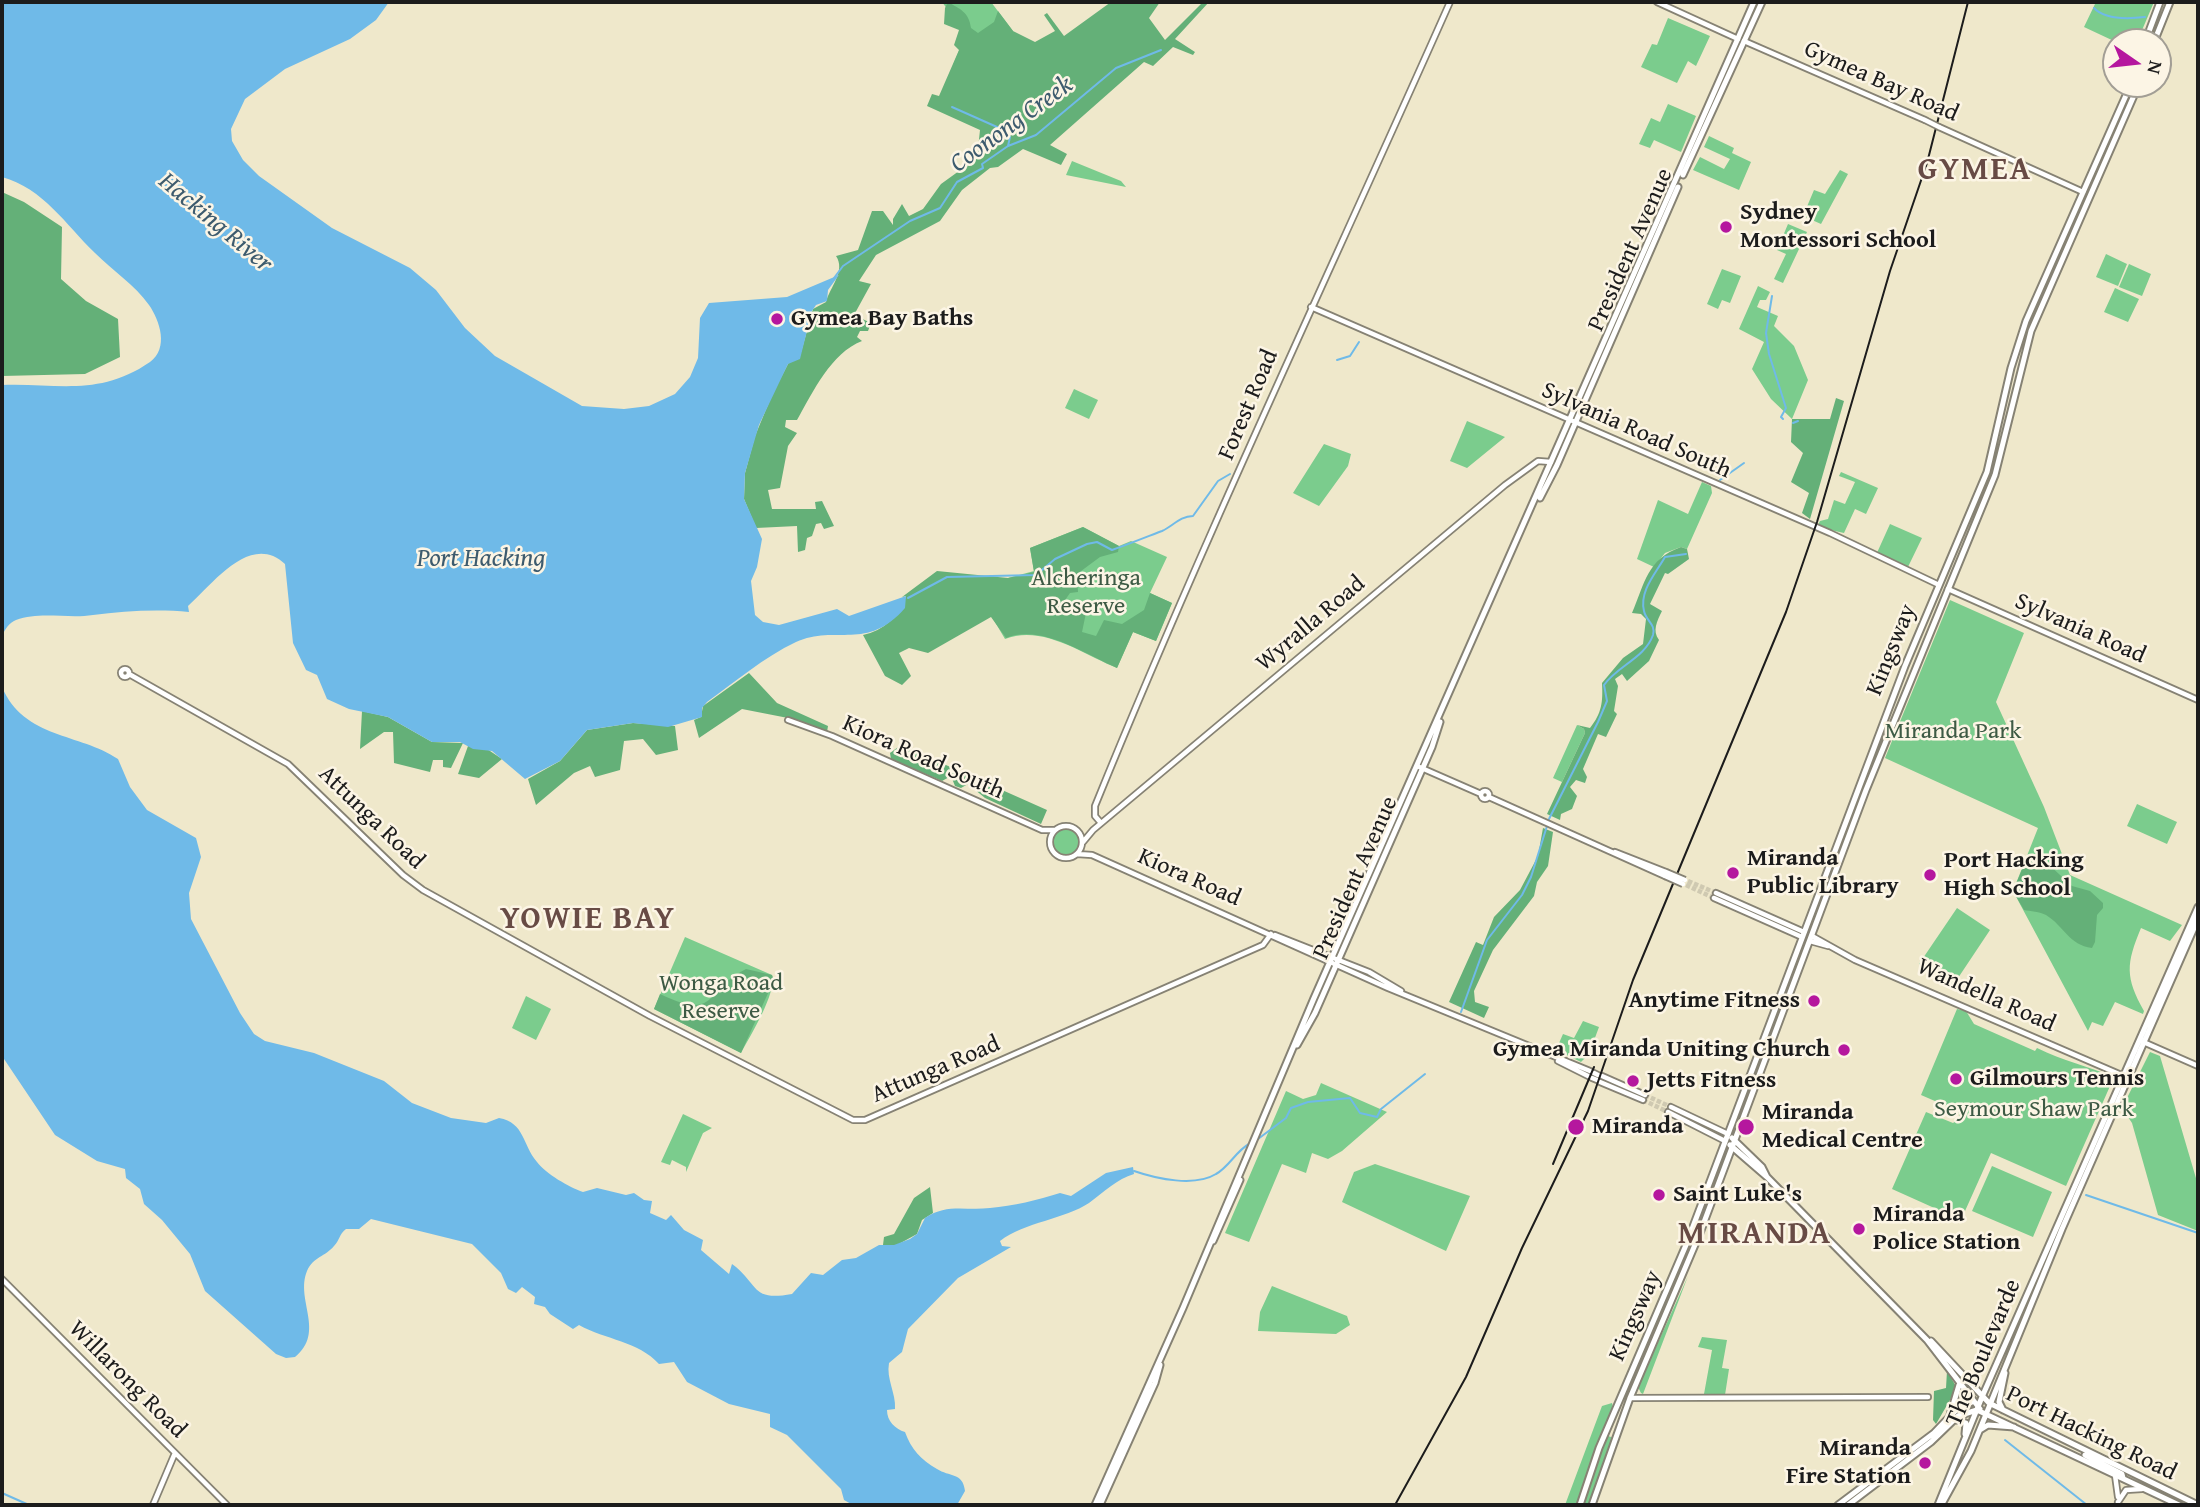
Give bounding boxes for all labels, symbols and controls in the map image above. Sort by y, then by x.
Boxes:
north arrow [2102,28,2172,98]
street label: Gymea Bay Road [1799,35,1963,129]
text: N [2140,58,2171,77]
water label: Coonong Creek [944,70,1080,180]
district label: GYMEA [1918,152,2032,190]
street label: President Avenue [1582,164,1680,336]
water label: Hacking River [152,166,278,280]
place label: Sydney Montessori School [1740,199,1936,255]
marker: Sydney Montessori School [1718,219,1734,235]
place label: Gymea Bay Baths [791,305,973,333]
marker: Gymea Bay Baths [769,311,785,327]
street label: Forest Road [1213,345,1285,465]
street label: Sylvania Road South [1537,376,1735,486]
water label: Port Hacking [417,543,545,575]
park label: Alcheringa Reserve [1031,565,1141,621]
street label: Wyralla Road [1251,570,1371,678]
street label: Sylvania Road [2010,587,2150,671]
street label: Kingsway [1861,600,1923,700]
street label: Kiora Road South [838,709,1008,807]
park label: Miranda Park [1885,718,2021,746]
street label: Attunga Road [312,760,430,876]
street label: President Avenue [1307,792,1405,964]
street label: Kiora Road [1133,843,1245,913]
place label: Miranda Public Library [1747,845,1899,901]
place label: Port Hacking High School [1944,847,2084,903]
marker: Miranda Public Library [1725,865,1741,881]
marker: Port Hacking High School [1922,867,1938,883]
district label: YOWIE BAY [501,901,675,939]
street label: Wandella Road [1912,953,2060,1039]
park label: Wonga Road Reserve [659,970,783,1026]
place label: Anytime Fitness [1628,987,1800,1015]
marker: Anytime Fitness [1806,993,1822,1009]
street label: Attunga Road [867,1030,1005,1110]
place label: Gymea Miranda Uniting Church [1493,1036,1830,1064]
marker: Gymea Miranda Uniting Church [1836,1042,1852,1058]
place label: Gilmours Tennis [1970,1065,2144,1093]
place label: Jetts Fitness [1647,1067,1776,1095]
marker: Gilmours Tennis [1948,1071,1964,1087]
marker: Jetts Fitness [1625,1073,1641,1089]
park label: Seymour Shaw Park [1934,1096,2134,1124]
place label: Miranda Medical Centre [1762,1099,1923,1155]
place label: Miranda [1592,1113,1683,1141]
marker: Miranda [1566,1117,1586,1137]
marker: Miranda Medical Centre [1736,1117,1756,1137]
place label: Saint Luke's [1673,1181,1802,1209]
marker: Saint Luke's [1651,1187,1667,1203]
place label: Miranda Police Station [1873,1201,2020,1257]
district label: MIRANDA [1679,1216,1831,1254]
marker: Miranda Police Station [1851,1221,1867,1237]
street label: Kingsway [1603,1266,1669,1366]
street label: The Boulevarde [1940,1275,2028,1431]
street label: Willarong Road [62,1315,192,1445]
street label: Port Hacking Road [2001,1380,2181,1488]
place label: Miranda Fire Station [1786,1435,1911,1491]
marker: Miranda Fire Station [1917,1455,1933,1471]

